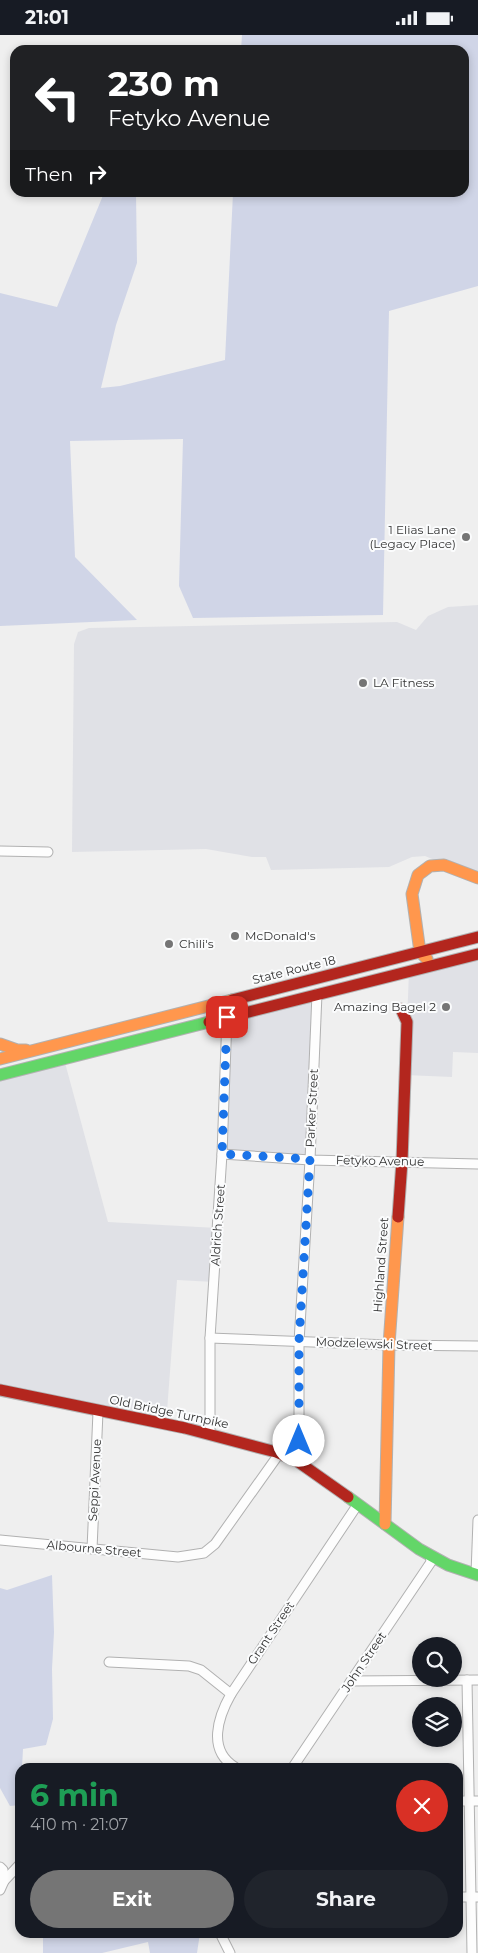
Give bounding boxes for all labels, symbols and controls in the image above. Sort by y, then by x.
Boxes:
text: 21:01 [25,6,69,29]
text: 230 m [108,62,220,105]
icon: left [25,65,90,130]
text: Fetyko Avenue [108,105,270,132]
icon: right [83,160,111,188]
text: Then [25,163,73,186]
place label: 1 Elias Lane (Legacy Place) [369,522,456,551]
marker: 1 Elias Lane (Legacy Place) [460,531,472,543]
place label: LA Fitness [373,675,435,690]
marker: LA Fitness [357,677,369,689]
place label: McDonald's [245,928,316,943]
marker: McDonald's [229,930,241,942]
place label: Chili's [179,936,214,951]
marker: Chili's [163,938,175,950]
street label: State Route 18 [251,952,337,987]
pin [206,996,248,1038]
place label: Amazing Bagel 2 [334,999,436,1014]
marker: Amazing Bagel 2 [440,1001,452,1013]
icon: arrive [213,1003,241,1031]
street label: Parker Street [302,1068,321,1148]
street label: Fetyko Avenue [336,1152,424,1169]
street label: Aldrich Street [207,1183,228,1266]
street label: Highland Street [370,1217,391,1313]
street label: Modzelewski Street [315,1334,433,1353]
street label: Old Bridge Turnpike [108,1392,230,1431]
position arrow [272,1414,324,1466]
street label: Seppi Avenue [85,1438,104,1522]
street label: Albourne Street [46,1537,142,1560]
street label: Grant Street [244,1598,297,1667]
street label: John Street [337,1629,389,1695]
map controls [412,1637,462,1747]
button: search [412,1637,462,1687]
button: layers [412,1697,462,1747]
text: 6 min [30,1777,119,1814]
button: close [396,1780,448,1832]
text: 410 m · 21:07 [30,1815,128,1834]
button: Exit [30,1870,234,1928]
button: Share [244,1870,448,1928]

